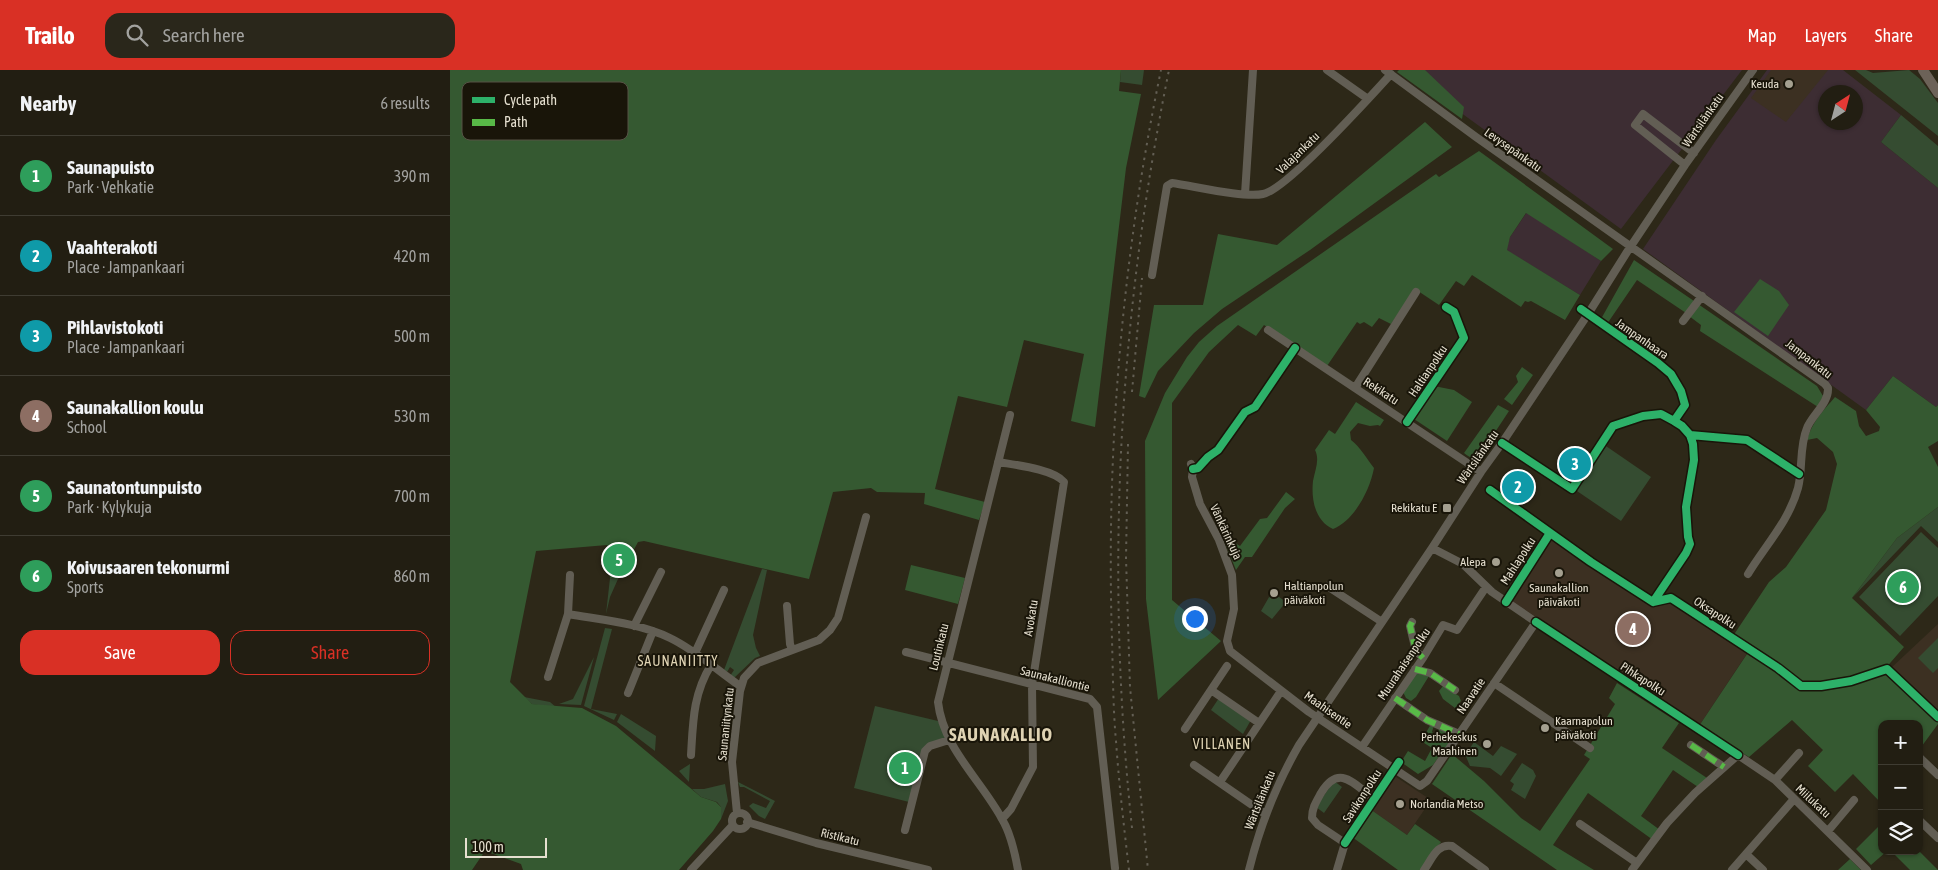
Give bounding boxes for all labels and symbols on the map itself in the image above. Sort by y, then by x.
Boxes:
place label: Keuda [1751,77,1779,91]
marker: Keuda [1783,78,1795,90]
legend [462,82,628,140]
north arrow [1818,85,1863,130]
street label: Wärtsilänkatu [1679,90,1727,150]
text: Cycle path [504,92,557,108]
text: Path [504,114,528,130]
street label: Levysepänkatu [1482,125,1545,175]
street label: Valajankatu [1274,129,1322,177]
street label: Jampanhaara [1613,316,1671,362]
street label: Jampankatu [1783,336,1835,382]
street label: Haltianpolku [1406,342,1450,399]
street label: Rekikatu [1361,374,1401,408]
street label: Wärtsilänkatu [1454,427,1502,487]
pin: 3 [1559,445,1591,483]
pin: 2 [1502,468,1534,506]
place label: Rekikatu E [1391,501,1437,515]
street label: Vänkärinkuja [1207,502,1245,562]
marker: Rekikatu E [1441,502,1453,514]
street label: Mahlapolku [1497,534,1539,587]
pin: 5 [603,541,635,579]
place label: Alepa [1460,555,1486,569]
marker: Alepa [1490,556,1502,568]
marker: Saunakallion päiväkoti [1553,567,1565,579]
pin: 6 [1887,568,1919,606]
place label: Haltianpolun päiväkoti [1284,579,1343,607]
place label: Saunakallion päiväkoti [1529,581,1589,609]
marker: Haltianpolun päiväkoti [1268,587,1280,599]
street label: Oksapolku [1691,594,1739,632]
street label: Avokatu [1021,599,1041,637]
your location [1182,606,1208,632]
pin: 4 [1617,610,1649,648]
street label: Loutinkatu [926,622,952,672]
street label: Muurahaisenpolku [1375,625,1433,703]
district label: SAUNANIITTY [637,653,719,669]
street label: Pihkapolku [1618,659,1668,699]
street label: Saunakalliontie [1019,664,1091,694]
street label: Naavatie [1454,675,1488,717]
street label: Saunaniitynkatu [715,687,737,761]
street label: Maahisentie [1301,689,1355,731]
place label: Kaarnapolun päiväkoti [1555,714,1613,742]
marker: Kaarnapolun päiväkoti [1539,722,1551,734]
district label: SAUNAKALLIO [949,724,1053,745]
place label: Perhekeskus Maahinen [1421,730,1477,758]
district label: VILLANEN [1193,736,1251,752]
marker: Perhekeskus Maahinen [1481,738,1493,750]
pin: 1 [889,749,921,787]
street label: Savikonpolku [1340,767,1384,825]
street label: Wärtsilänkatu [1242,768,1278,832]
street label: Miilukatu [1793,781,1834,821]
place label: Norlandia Metso [1410,797,1484,811]
marker: Norlandia Metso [1394,798,1406,810]
street label: Ristikatu [819,825,861,849]
scale bar [465,835,548,858]

